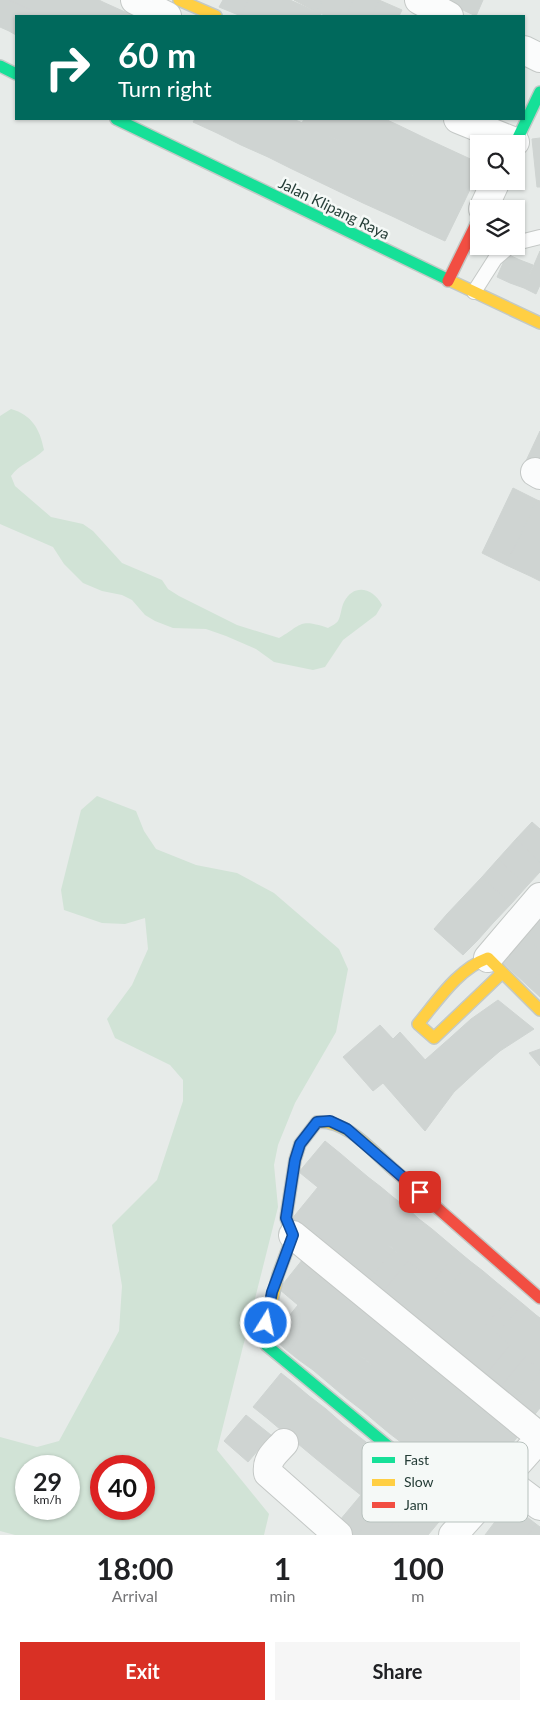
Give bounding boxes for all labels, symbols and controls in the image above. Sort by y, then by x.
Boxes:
text: 60 m [118,33,196,75]
icon: right [35,35,100,100]
text: Turn right [118,75,212,102]
map controls [470,135,525,255]
button: search [470,135,525,190]
street label: Jalan Klipang Raya [276,173,393,243]
button: layers [470,200,525,255]
pin [399,1171,441,1213]
icon: arrive [406,1178,434,1206]
position arrow [239,1296,291,1348]
legend [362,1442,528,1522]
text: Fast [404,1451,429,1468]
speed limit sign: 40 [90,1455,155,1520]
text: 29 [33,1466,62,1496]
text: Slow [404,1473,434,1490]
text: km/h [33,1492,62,1507]
text: Jam [404,1496,428,1513]
text: 18:00 [96,1550,173,1586]
text: 1 [274,1550,291,1586]
text: 100 [392,1550,444,1586]
text: Arrival [112,1586,158,1605]
text: min [270,1586,296,1605]
text: m [411,1586,424,1605]
button: Exit [20,1642,265,1700]
button: Share [275,1642,520,1700]

